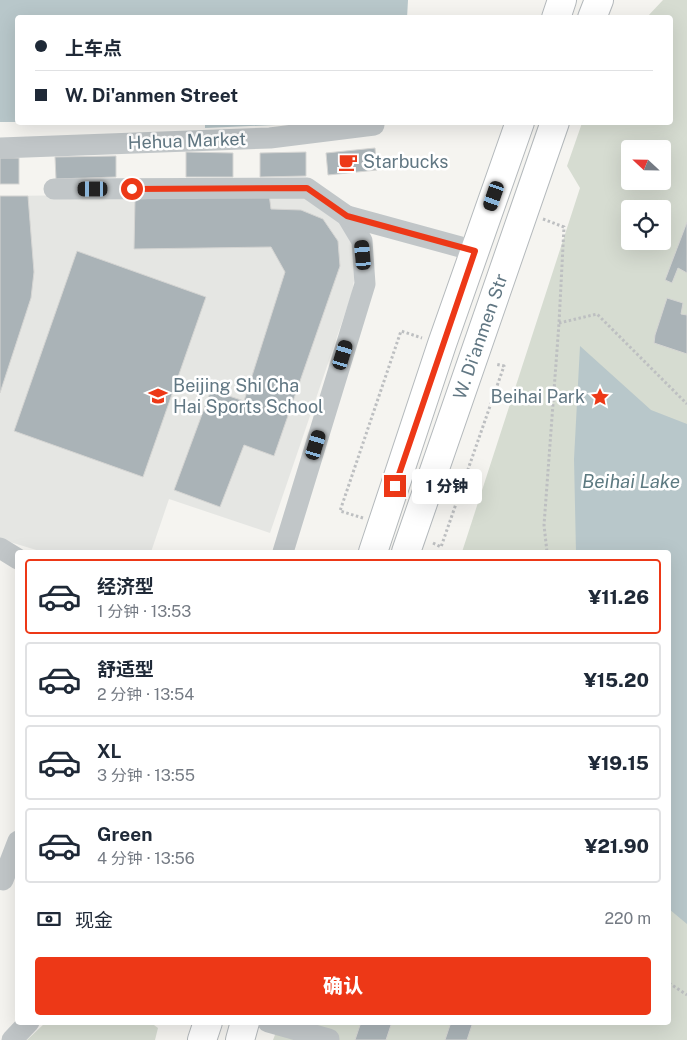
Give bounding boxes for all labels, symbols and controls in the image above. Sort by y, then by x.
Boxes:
text: 上车点 [65,37,122,59]
text: W. Di'anmen Street [65,84,238,106]
street label: Hehua Market [127,128,246,153]
north arrow [621,140,671,190]
map controls [621,140,671,250]
cafe icon: Starbucks [337,151,359,173]
place label: Starbucks [363,151,448,172]
route start [121,178,143,200]
car [482,179,505,213]
car [78,182,108,197]
button: locate [621,200,671,250]
car [354,239,371,271]
street label: W. Di'anmen Str [449,271,512,402]
car [331,338,354,372]
place label: Beijing Shi Cha Hai Sports School [173,375,324,417]
school or university icon: Beijing Shi Cha Hai Sports School [147,385,169,407]
place label: Beihai Park [491,386,585,407]
place icon: Beihai Park [589,386,611,408]
car [304,428,327,462]
callout: 1 分钟 [412,468,482,504]
water label: Beihai Lake [582,470,680,492]
route end [384,475,406,497]
text: 1 分钟 [426,477,468,496]
icon: car [37,574,82,619]
text: 经济型 [97,575,154,597]
text: ¥11.26 [588,586,649,608]
text: 1 分钟 · 13:53 [97,602,191,621]
icon: car [37,657,82,702]
text: 舒适型 [97,658,154,680]
text: ¥15.20 [584,669,649,691]
text: 2 分钟 · 13:54 [97,685,194,704]
icon: car [37,740,82,785]
text: XL [97,740,122,762]
text: ¥19.15 [588,752,649,774]
text: 3 分钟 · 13:55 [97,766,195,785]
icon: car [37,823,82,868]
text: Green [97,823,152,845]
text: ¥21.90 [585,835,649,857]
text: 4 分钟 · 13:56 [97,849,195,868]
icon: cash [35,905,63,933]
text: 现金 [75,909,113,931]
text: 220 m [604,909,651,928]
button: 确认 [35,957,651,1015]

